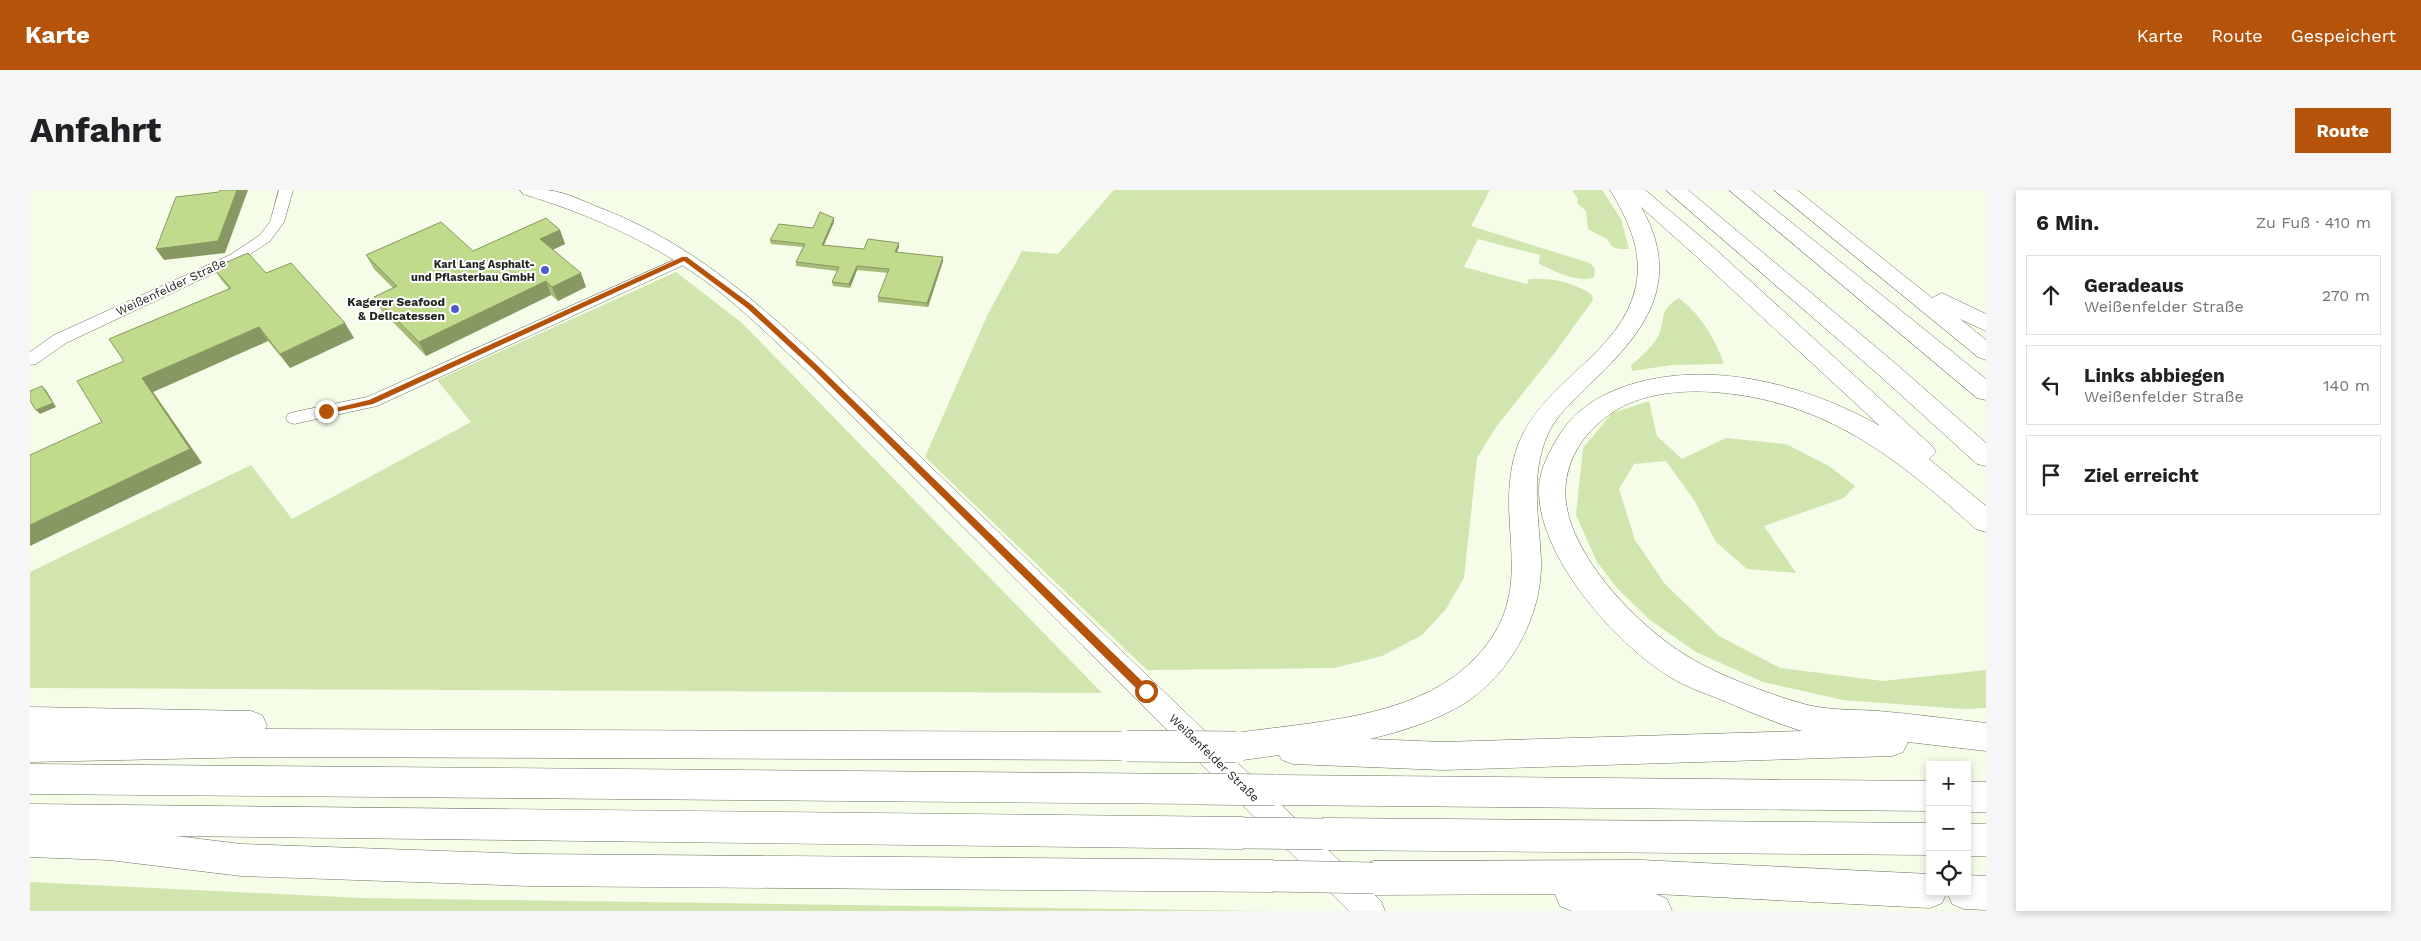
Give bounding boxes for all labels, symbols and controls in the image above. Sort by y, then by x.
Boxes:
text: Karte [25,21,90,49]
text: Karte [2137,25,2183,46]
text: Route [2211,25,2263,46]
text: Gespeichert [2291,25,2396,46]
button: Route [2295,108,2391,153]
text: Anfahrt [30,109,161,151]
text: 6 Min. [2036,210,2099,235]
text: Zu Fuß · 410 m [2256,213,2371,232]
street label: Weißenfelder Straße [114,255,228,319]
place label: Karl Lang Asphalt- und Pflasterbau GmbH [411,258,535,284]
marker: Karl Lang Asphalt- und Pflasterbau GmbH [539,264,551,276]
text: Geradeaus [2084,274,2184,297]
icon: ahead [2037,281,2065,309]
text: 270 m [2322,286,2370,305]
place label: Kagerer Seafood & Delicatessen [347,295,445,323]
text: Weißenfelder Straße [2084,297,2244,316]
marker: Kagerer Seafood & Delicatessen [449,303,461,315]
text: Links abbiegen [2084,364,2225,387]
icon: left [2037,371,2065,399]
text: 140 m [2323,376,2370,395]
text: Weißenfelder Straße [2084,387,2244,406]
route end [315,400,338,423]
icon: arrive [2037,461,2065,489]
text: Ziel erreicht [2084,464,2199,487]
route start [1135,680,1158,703]
street label: Weißenfelder Straße [1166,711,1262,805]
map controls [1926,761,1971,896]
button: + [1926,761,1971,806]
button: − [1926,806,1971,851]
button: locate [1926,851,1971,896]

